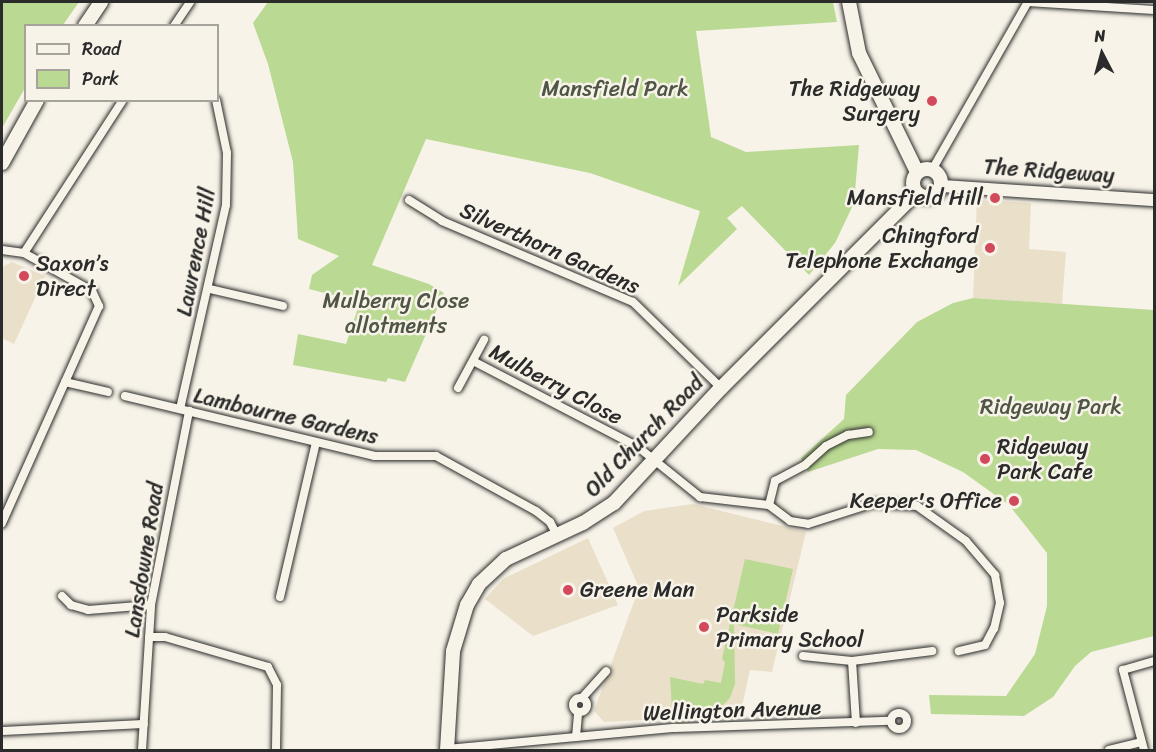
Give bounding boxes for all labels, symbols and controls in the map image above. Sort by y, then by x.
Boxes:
text: N [1093,21,1107,51]
legend [24,24,219,102]
north arrow [1072,24,1132,84]
text: Road [82,33,121,65]
text: Park [82,63,119,95]
place label: The Ridgeway Surgery [788,75,920,126]
park label: Mansfield Park [541,76,689,102]
marker: The Ridgeway Surgery [925,94,939,108]
street label: The Ridgeway [982,153,1116,189]
place label: Mansfield Hill [847,185,983,211]
street label: Lawrence Hill [171,186,221,318]
marker: Mansfield Hill [988,191,1002,205]
street label: Silverthorn Gardens [456,196,644,300]
place label: Chingford Telephone Exchange [785,222,978,274]
marker: Chingford Telephone Exchange [983,241,997,255]
place label: Saxon’s Direct [36,250,109,302]
marker: Saxon’s Direct [17,269,31,283]
park label: Mulberry Close allotments [323,287,469,338]
street label: Mulberry Close [485,338,627,430]
street label: Old Church Road [579,370,709,502]
street label: Lambourne Gardens [191,382,381,450]
park label: Ridgeway Park [980,394,1122,420]
place label: Ridgeway Park Cafe [997,433,1094,484]
marker: Ridgeway Park Cafe [978,452,992,466]
street label: Lansdowne Road [119,481,169,639]
place label: Keeper's Office [850,488,1002,514]
marker: Keeper's Office [1007,494,1021,508]
place label: Greene Man [580,577,694,603]
marker: Greene Man [561,583,575,597]
place label: Parkside Primary School [716,601,863,652]
marker: Parkside Primary School [697,620,711,634]
street label: Wellington Avenue [642,694,822,726]

